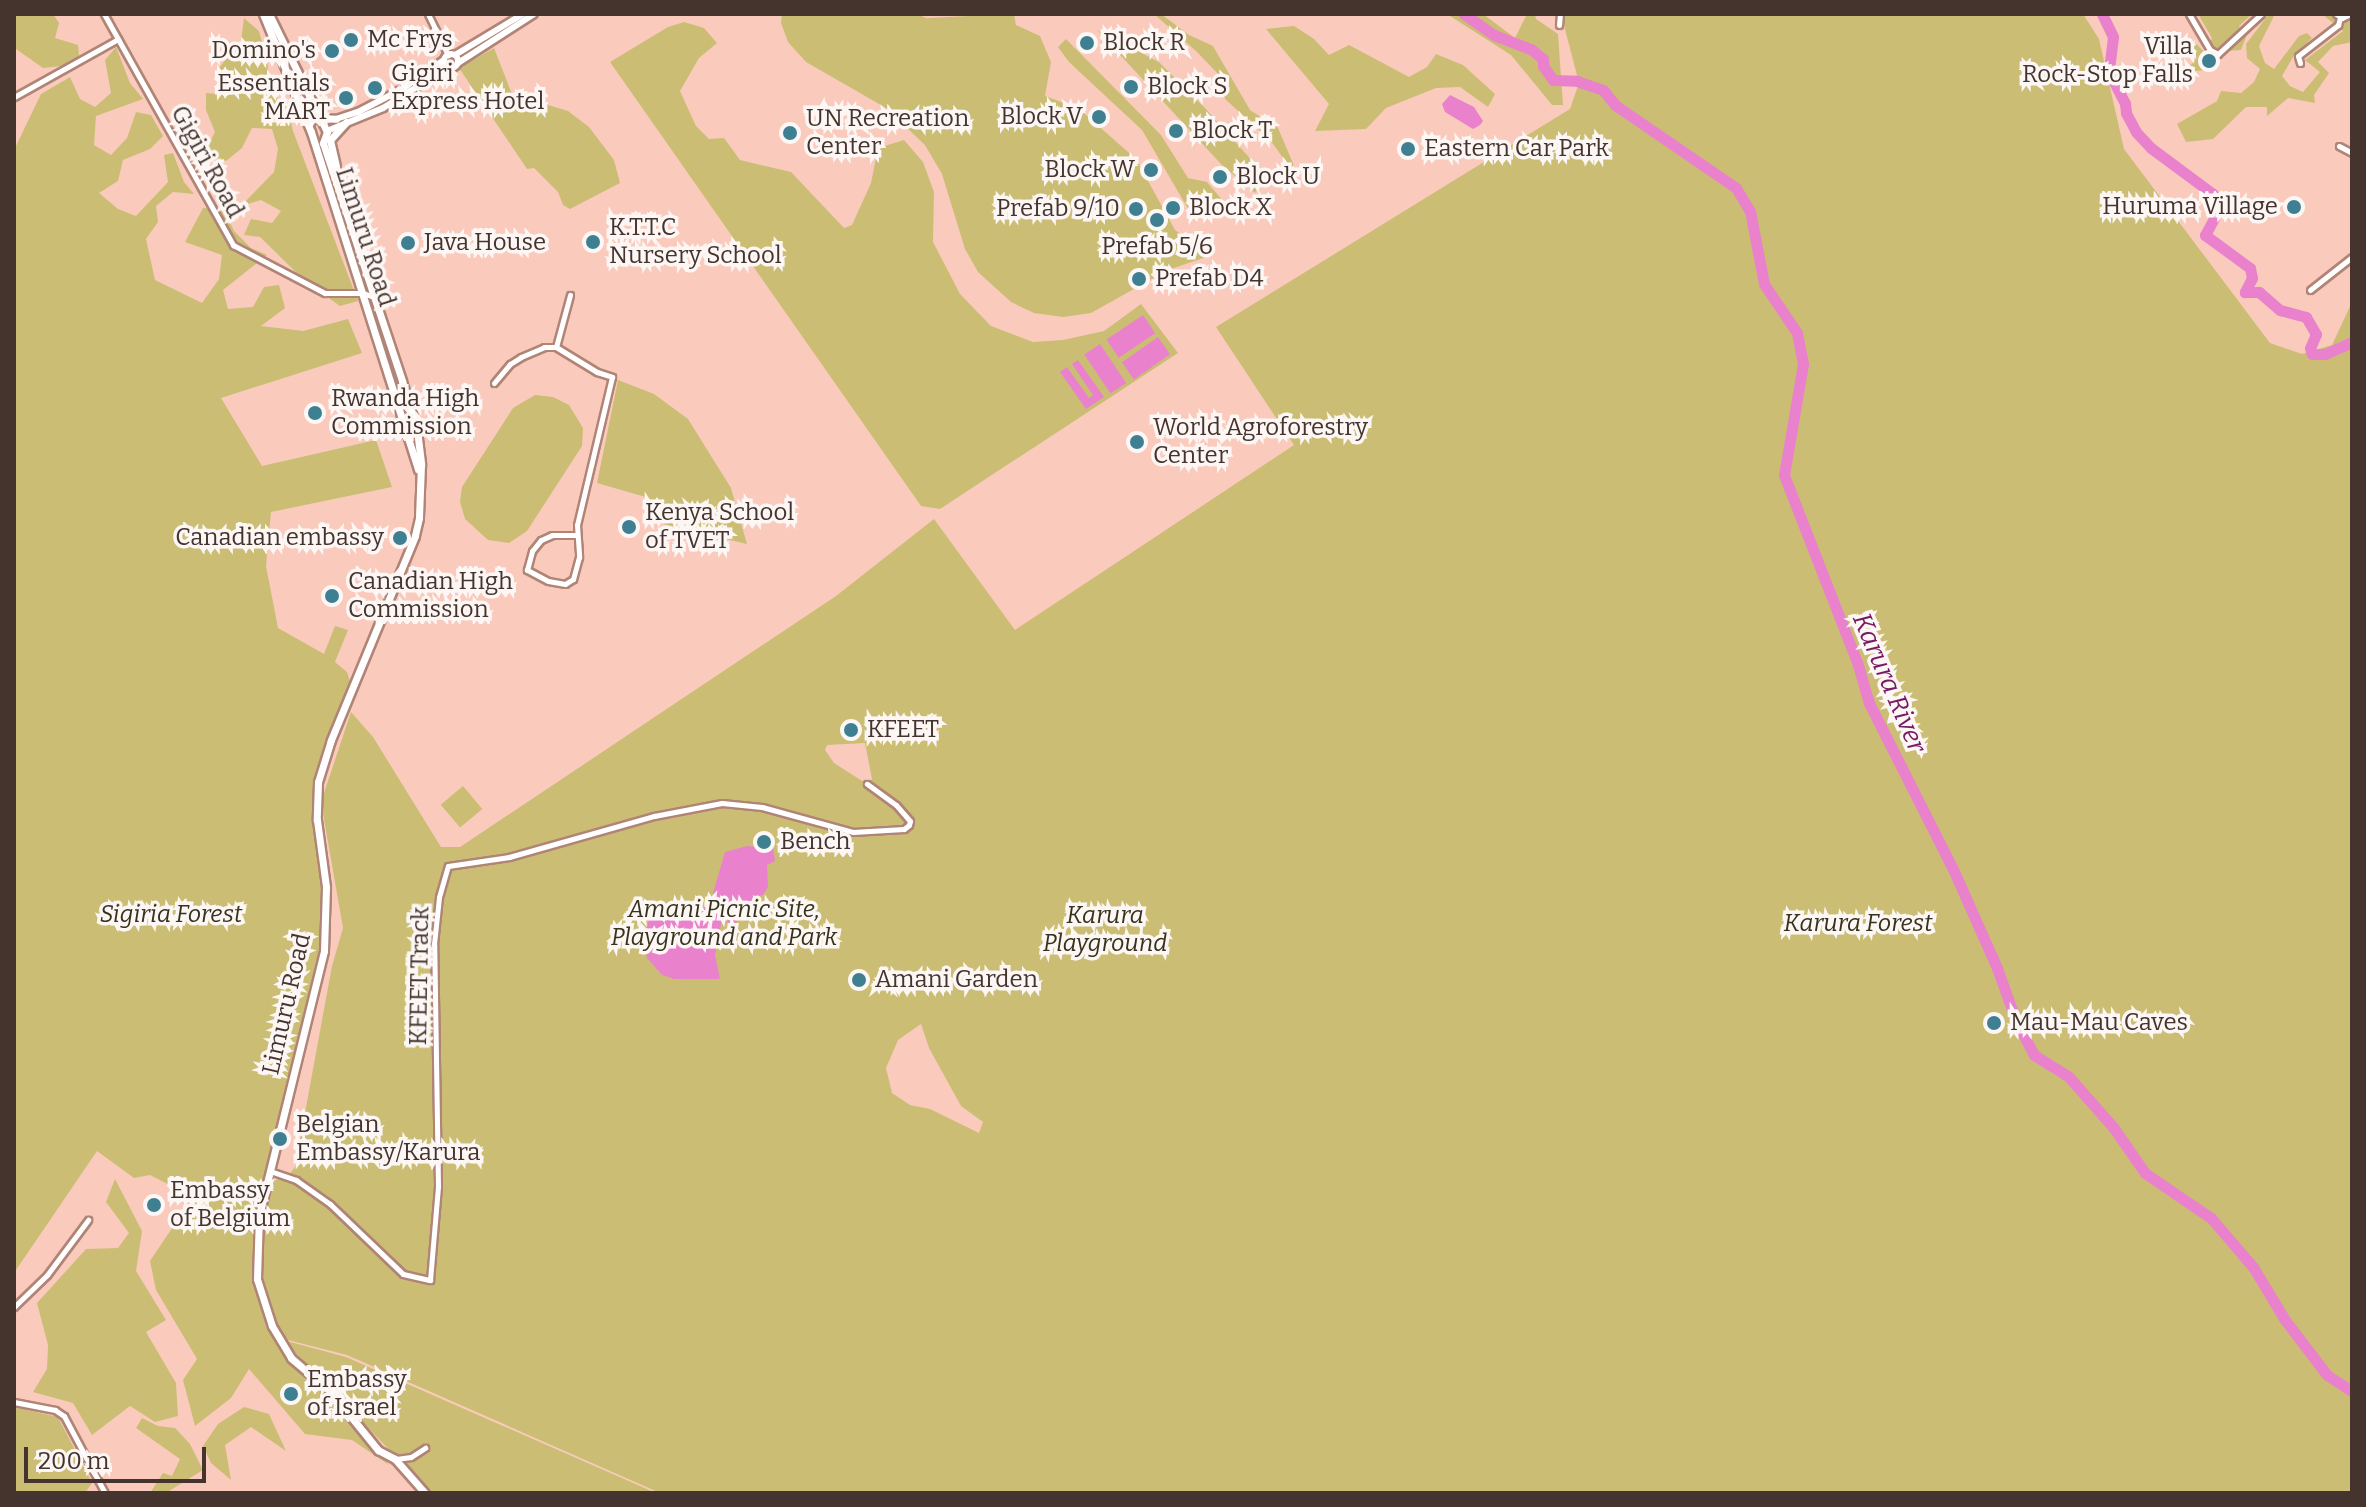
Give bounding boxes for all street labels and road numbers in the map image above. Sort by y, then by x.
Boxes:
street label: Gigiri Road [164,101,250,223]
street label: Limuru Road [329,164,401,310]
street label: KFEET Track [404,906,436,1046]
street label: Limuru Road [257,930,317,1078]

